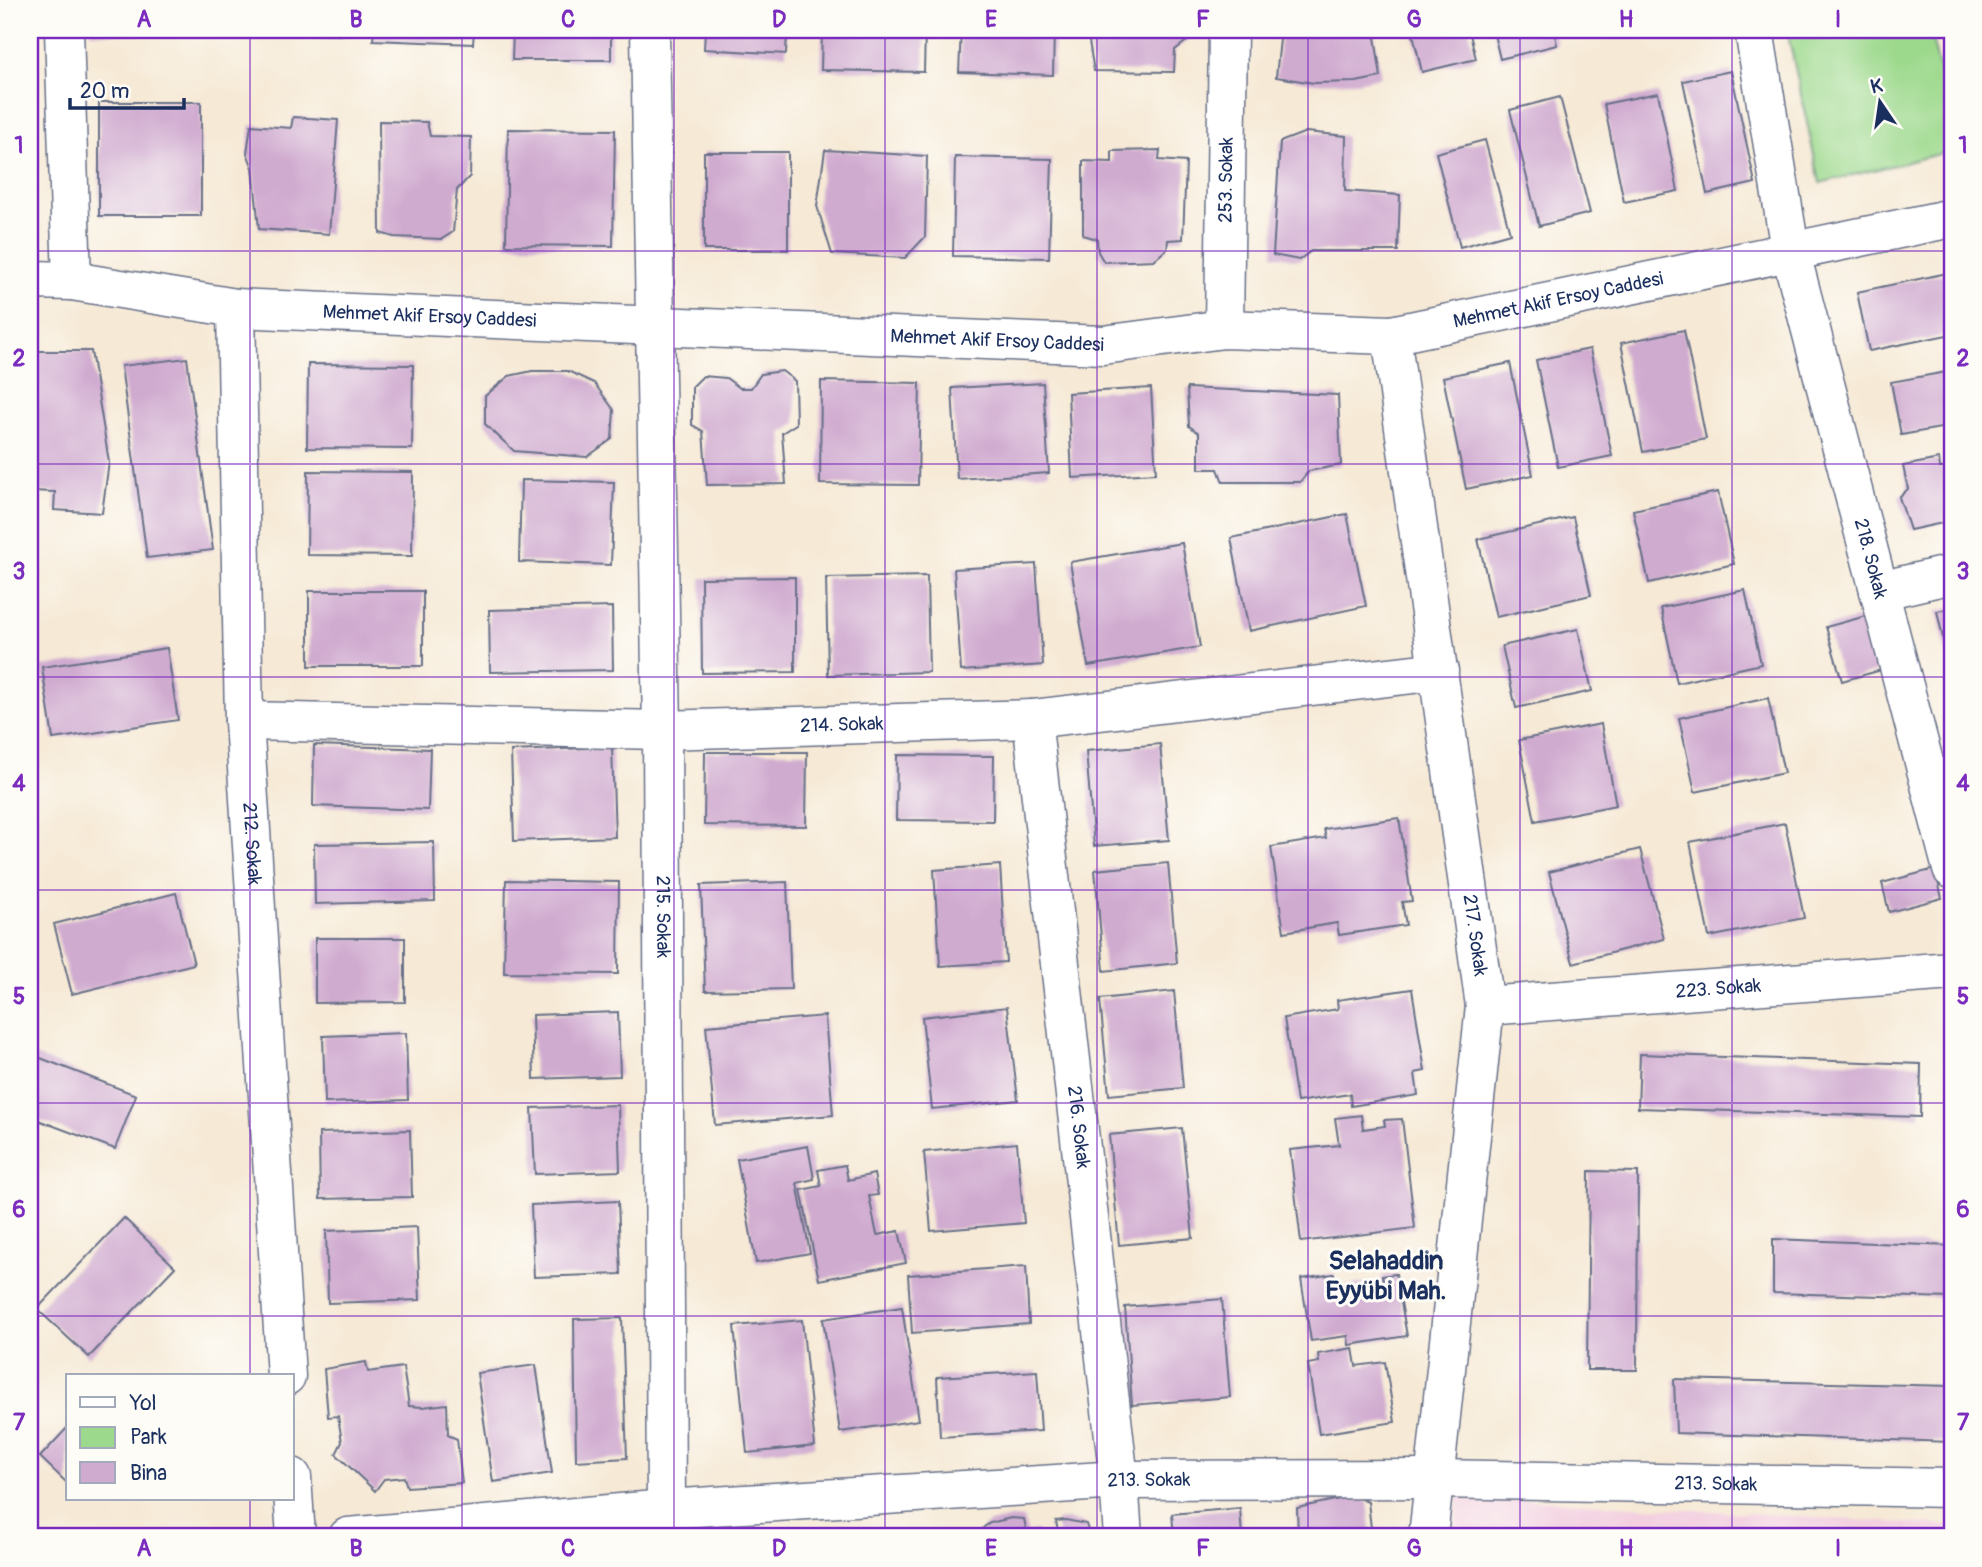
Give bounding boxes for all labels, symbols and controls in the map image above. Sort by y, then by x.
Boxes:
text: A [137,5,152,34]
text: B [349,5,363,34]
text: C [561,5,575,34]
text: D [772,5,786,34]
text: E [985,5,997,34]
text: F [1196,5,1210,34]
text: G [1406,5,1422,34]
text: H [1619,5,1633,34]
text: I [1835,5,1841,34]
scale bar [70,66,184,110]
north arrow [1846,66,1916,136]
text: K [1868,73,1885,99]
text: 20 m [80,78,129,105]
text: 1 [15,131,24,160]
text: 1 [1959,131,1968,160]
street label: 253. Sokak [1213,137,1239,223]
street label: Mehmet Akif Ersoy Caddesi [1451,267,1665,334]
street label: Mehmet Akif Ersoy Caddesi [322,300,537,333]
street label: Mehmet Akif Ersoy Caddesi [890,324,1104,357]
text: 2 [13,344,26,373]
text: 2 [1957,344,1970,373]
street label: 218. Sokak [1849,516,1893,601]
text: 3 [13,557,25,586]
text: 3 [1957,557,1969,586]
street label: 214. Sokak [800,711,884,738]
text: 4 [12,769,26,798]
text: 4 [1956,769,1970,798]
street label: 212. Sokak [237,801,267,886]
street label: 215. Sokak [651,875,675,958]
street label: 217. Sokak [1457,893,1493,978]
street label: 223. Sokak [1675,973,1762,1004]
text: 5 [13,982,25,1011]
text: 5 [1957,982,1969,1011]
street label: 216. Sokak [1062,1085,1095,1170]
text: 6 [12,1195,26,1224]
text: 6 [1956,1195,1970,1224]
district label: Selahaddin Eyyübi Mah. [1326,1245,1446,1307]
legend [66,1374,294,1500]
text: Yol [129,1390,157,1417]
text: 7 [13,1408,26,1437]
text: 7 [1957,1408,1970,1437]
text: Park [130,1424,167,1451]
text: Bina [130,1460,167,1487]
street label: 213. Sokak [1107,1468,1190,1493]
street label: 213. Sokak [1674,1471,1758,1497]
text: A [137,1534,152,1563]
text: B [349,1534,363,1563]
text: C [561,1534,575,1563]
text: D [772,1534,786,1563]
text: E [985,1534,997,1563]
text: F [1196,1534,1210,1563]
text: G [1406,1534,1422,1563]
text: H [1619,1534,1633,1563]
text: I [1835,1534,1841,1563]

